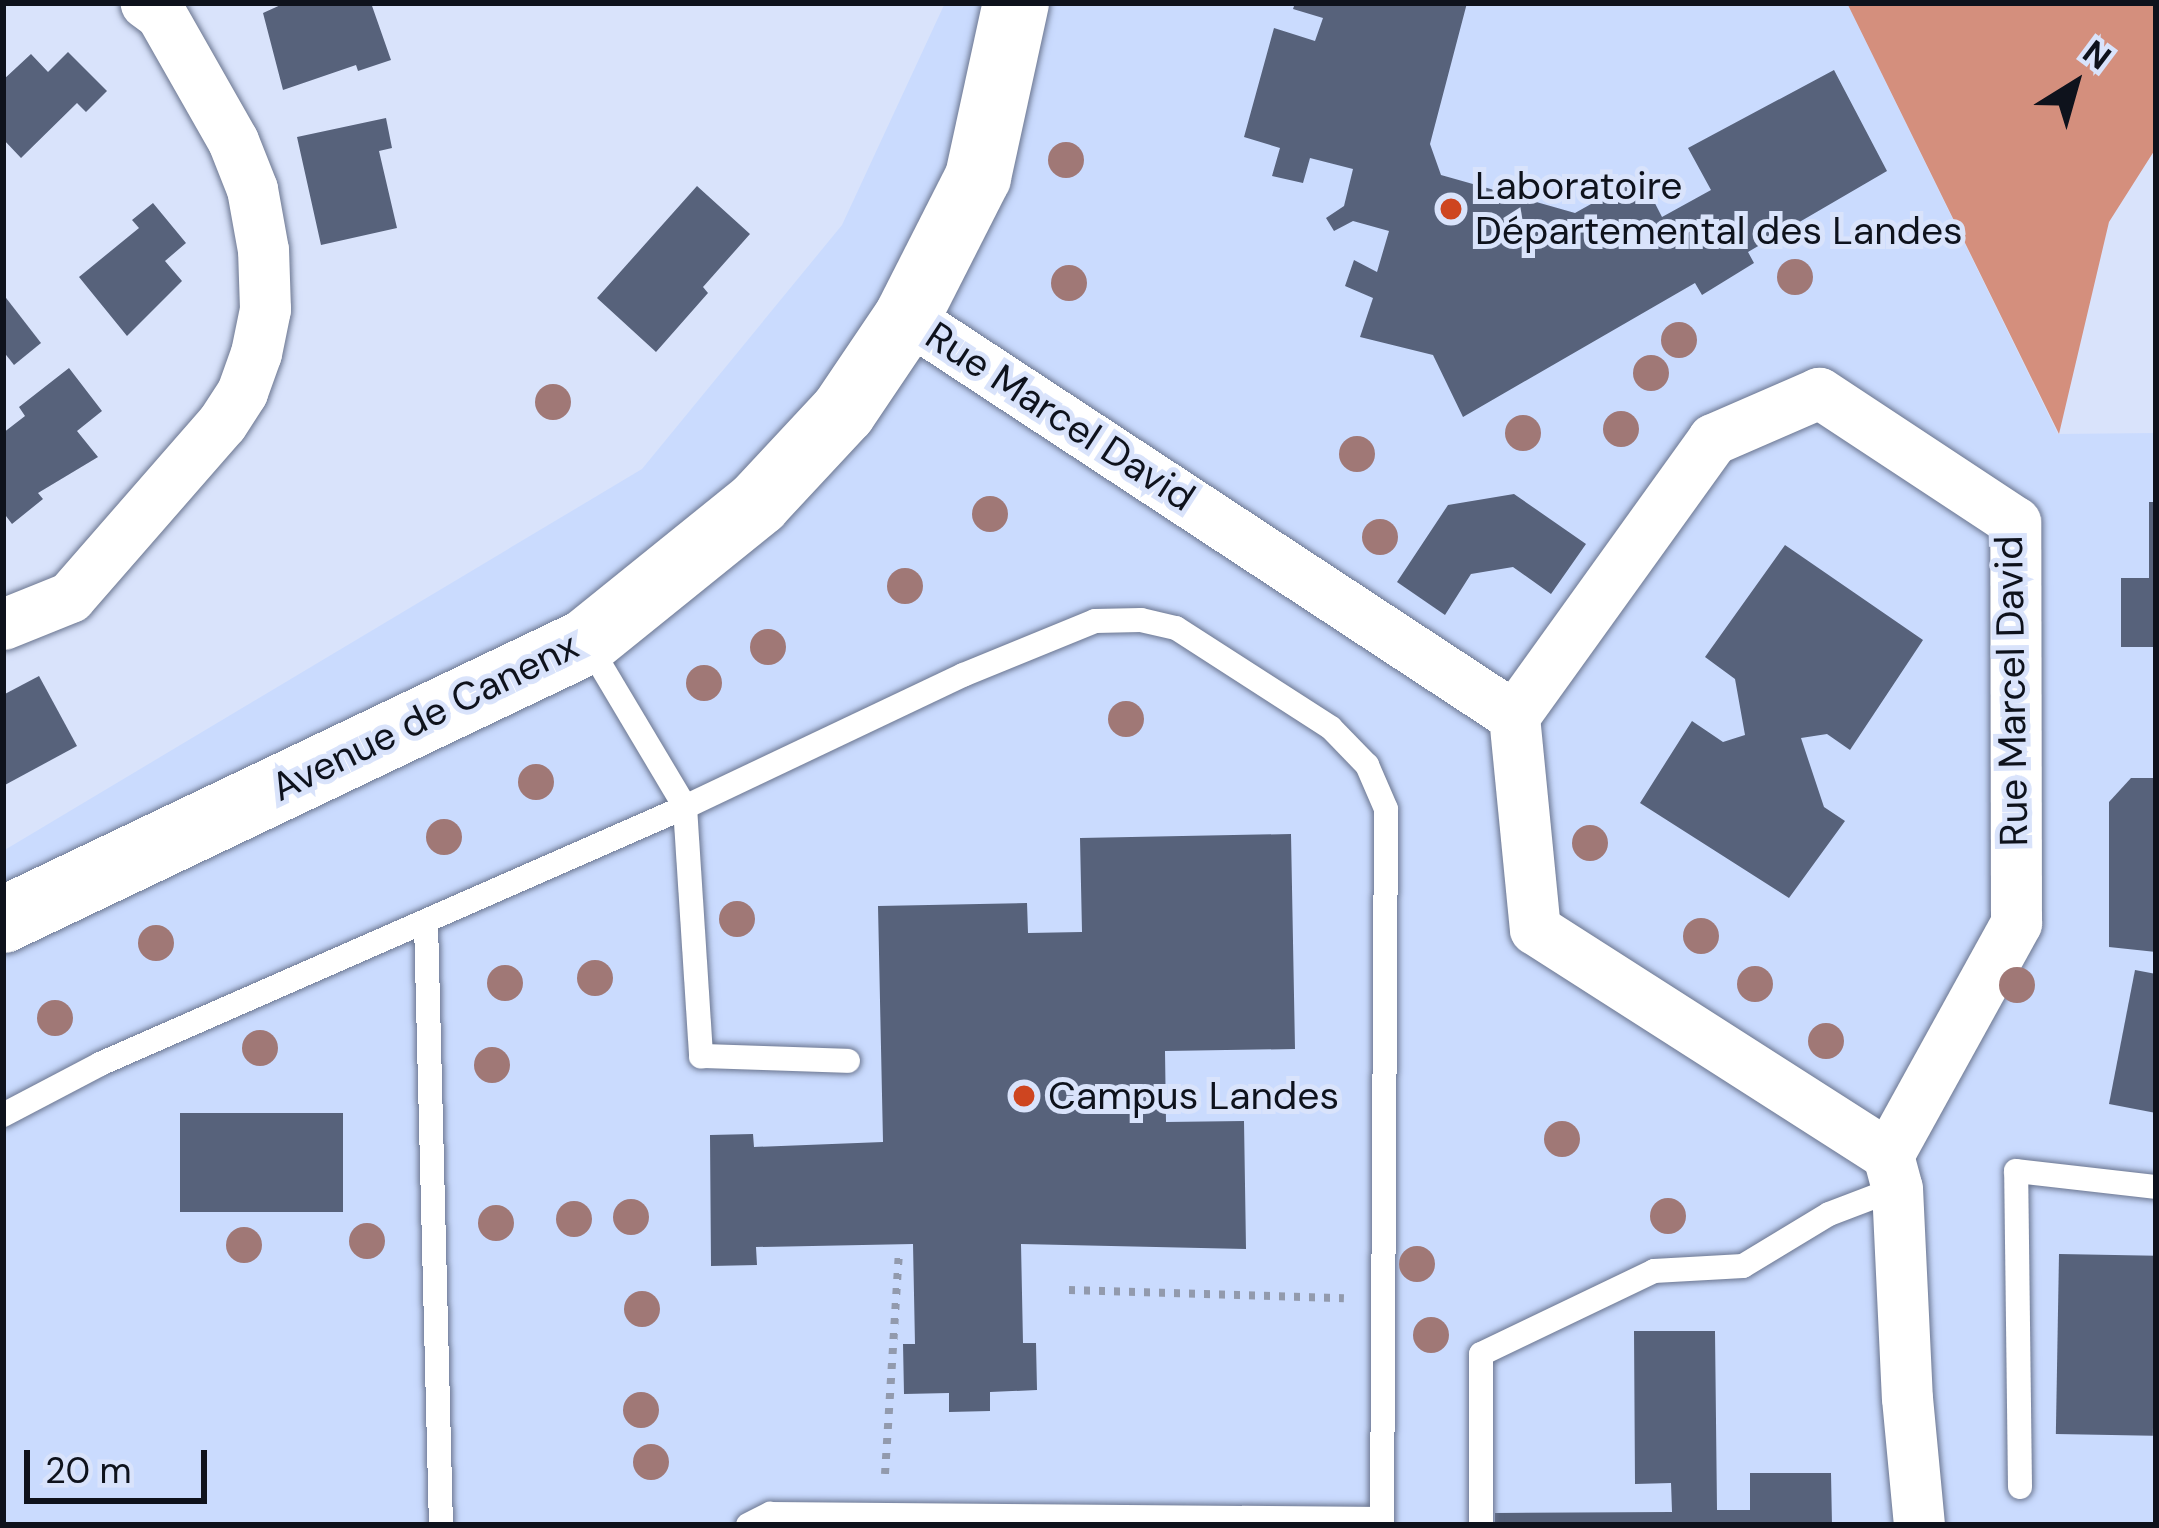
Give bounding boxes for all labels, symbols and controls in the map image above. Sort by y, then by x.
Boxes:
north arrow [2015,24,2135,144]
text: N [2074,30,2120,79]
place label: Laboratoire Départemental des Landes [1475,164,1963,255]
marker: Laboratoire Départemental des Landes [1438,196,1464,222]
street label: Rue Marcel David [917,313,1203,521]
street label: Rue Marcel David [1986,535,2038,847]
street label: Avenue de Canenx [264,622,586,812]
place label: Campus Landes [1048,1073,1339,1119]
marker: Campus Landes [1011,1083,1037,1109]
scale bar [30,1426,213,1500]
text: 20 m [45,1447,132,1494]

